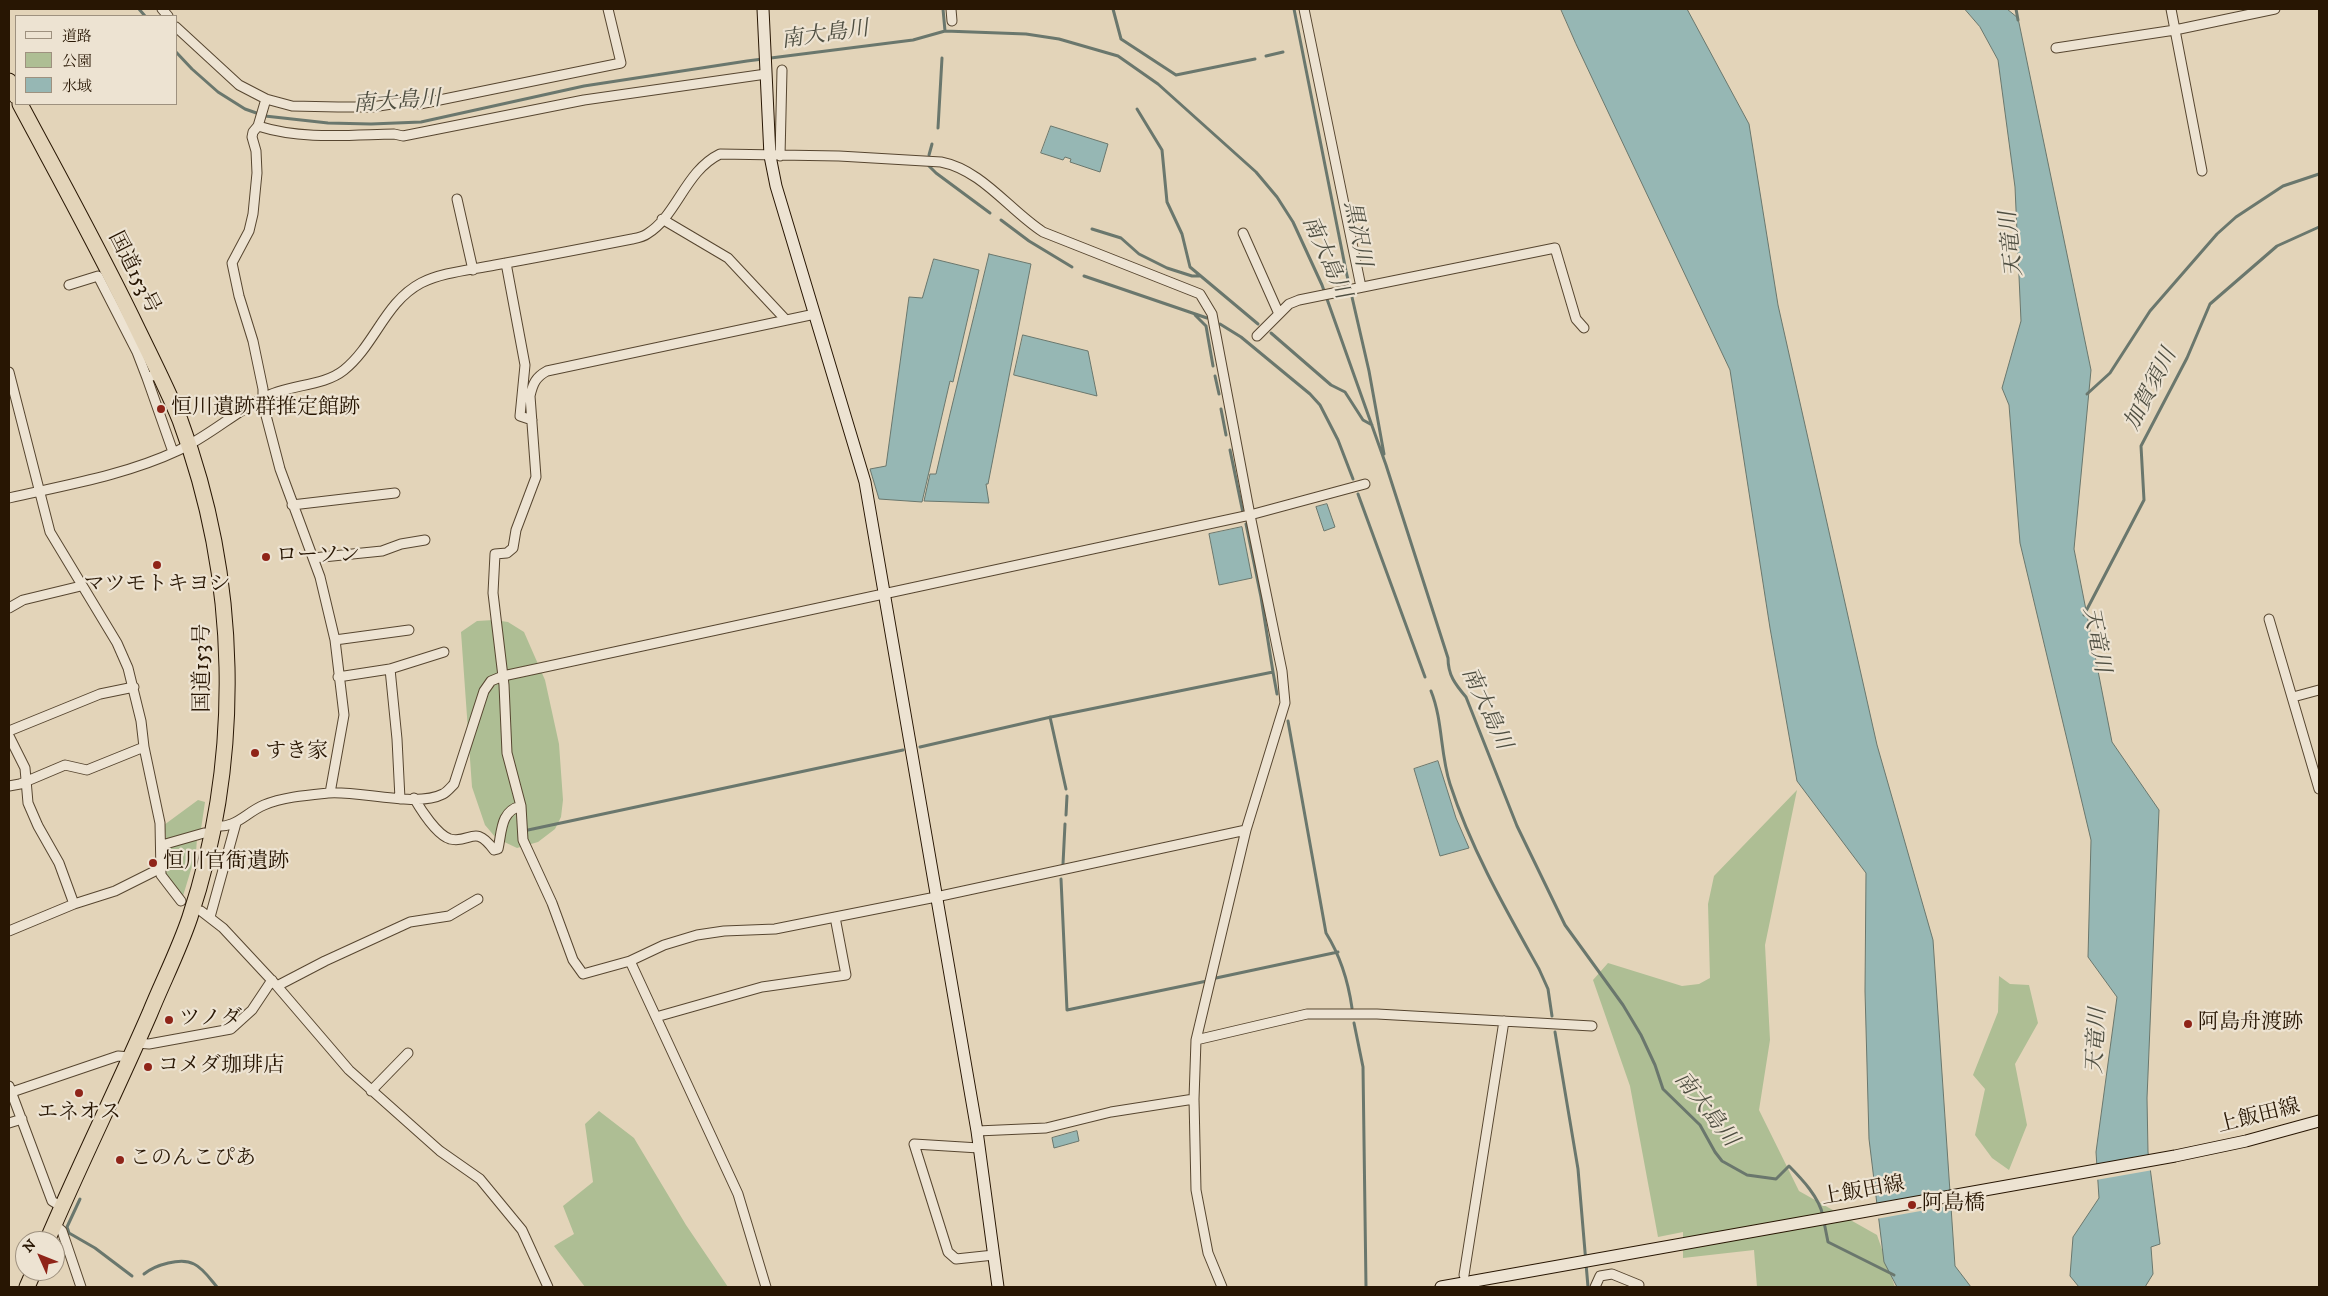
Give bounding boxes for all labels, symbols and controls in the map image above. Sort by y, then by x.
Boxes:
legend [15,15,178,105]
water label: 南大島川 [780,17,870,55]
text: 道路 [62,27,92,46]
text: 公園 [62,52,92,71]
text: 水域 [62,77,92,96]
water label: 南大島川 [352,87,442,119]
water label: 黒沢川 [1337,199,1375,269]
water label: 天竜川 [1996,210,2030,278]
water label: 南大島川 [1295,212,1355,304]
street label: 国道153号 [102,228,164,318]
water label: 加賀須川 [2120,345,2184,435]
place label: 恒川遺跡群推定館跡 [171,396,360,422]
marker: 恒川遺跡群推定館跡 [155,403,167,415]
place label: ローソン [276,544,360,570]
marker: ローソン [260,551,272,563]
marker: マツモトキヨシ [151,559,163,571]
place label: マツモトキヨシ [84,573,230,599]
water label: 天竜川 [2076,605,2114,675]
street label: 国道153号 [191,624,217,712]
water label: 南大島川 [1454,664,1516,754]
place label: すき家 [265,740,328,766]
marker: すき家 [249,747,261,759]
place label: 恒川官衙遺跡 [163,850,289,876]
marker: 恒川官衙遺跡 [147,857,159,869]
place label: ツノダ [179,1007,242,1033]
water label: 天竜川 [2083,1007,2113,1075]
place label: 阿島舟渡跡 [2198,1011,2303,1037]
marker: ツノダ [163,1014,175,1026]
marker: 阿島舟渡跡 [2182,1018,2194,1030]
place label: コメダ珈琲店 [158,1054,284,1080]
marker: コメダ珈琲店 [142,1061,154,1073]
water label: 南大島川 [1668,1067,1742,1153]
marker: エネオス [73,1087,85,1099]
street label: 上飯田線 [2215,1095,2303,1139]
place label: エネオス [37,1101,121,1127]
place label: このんこぴあ [130,1147,256,1173]
marker: このんこぴあ [114,1154,126,1166]
street label: 上飯田線 [1819,1172,1907,1212]
place label: 阿島橋 [1922,1192,1985,1218]
marker: 阿島橋 [1906,1199,1918,1211]
north arrow [15,1231,65,1281]
text: N [19,1236,40,1257]

